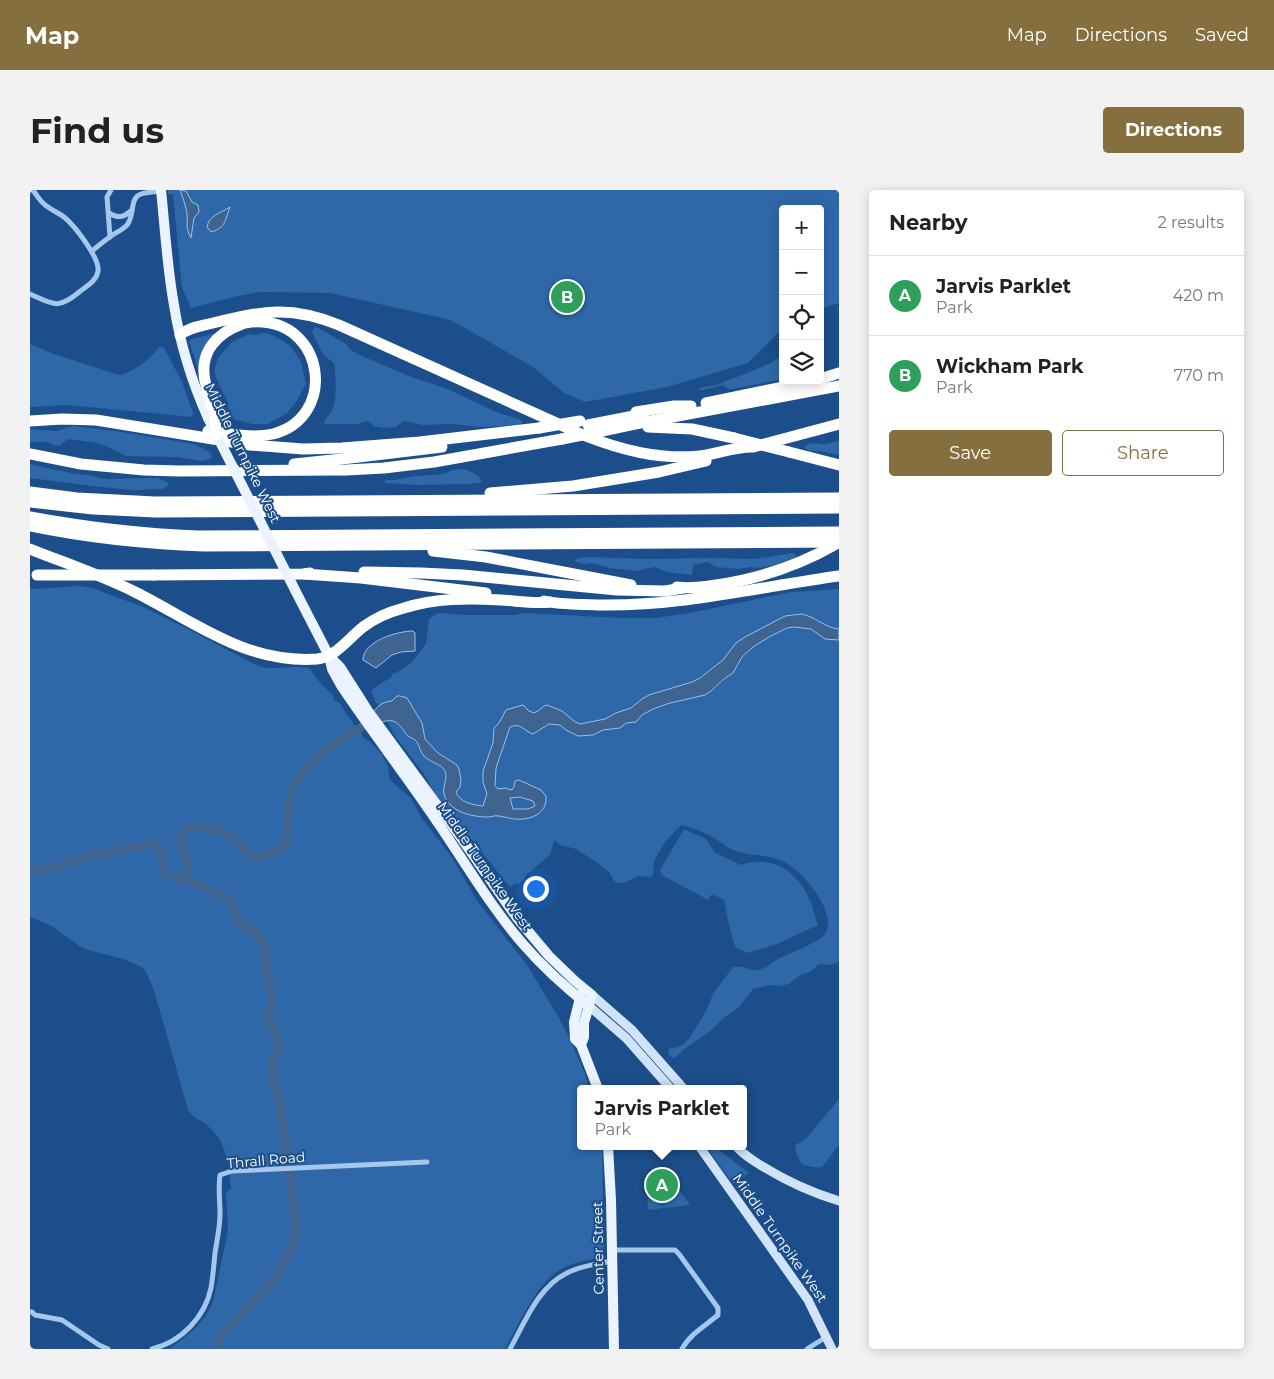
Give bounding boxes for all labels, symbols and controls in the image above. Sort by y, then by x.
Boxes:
text: Map [25,21,79,50]
text: Map [1007,24,1047,46]
text: Directions [1075,24,1167,46]
text: Saved [1195,24,1249,46]
button: Directions [1103,107,1244,153]
text: Find us [30,109,164,152]
map controls [779,205,824,385]
button: + [779,205,824,250]
text: Nearby [889,210,968,235]
text: 2 results [1158,213,1224,232]
button: − [779,250,824,295]
text: Jarvis Parklet [936,275,1071,298]
pin: B [551,278,583,316]
text: A [899,286,911,305]
text: 420 m [1173,286,1224,305]
button: locate [779,295,824,340]
text: Park [936,298,973,317]
button: layers [779,340,824,385]
text: Wickham Park [936,355,1083,378]
text: B [899,366,911,385]
text: 770 m [1174,366,1224,385]
text: Park [936,378,973,397]
street label: Middle Turnpike West [201,380,285,526]
button: Save [889,430,1052,476]
button: Share [1062,430,1224,476]
street label: Middle Turnpike West [434,798,537,934]
your location [523,876,549,902]
popup [577,1085,747,1150]
text: Jarvis Parklet [595,1097,729,1120]
text: Park [595,1120,631,1139]
street label: Thrall Road [226,1148,306,1172]
pin: A [646,1166,678,1204]
street label: Middle Turnpike West [729,1170,832,1306]
street label: Center Street [588,1201,608,1295]

